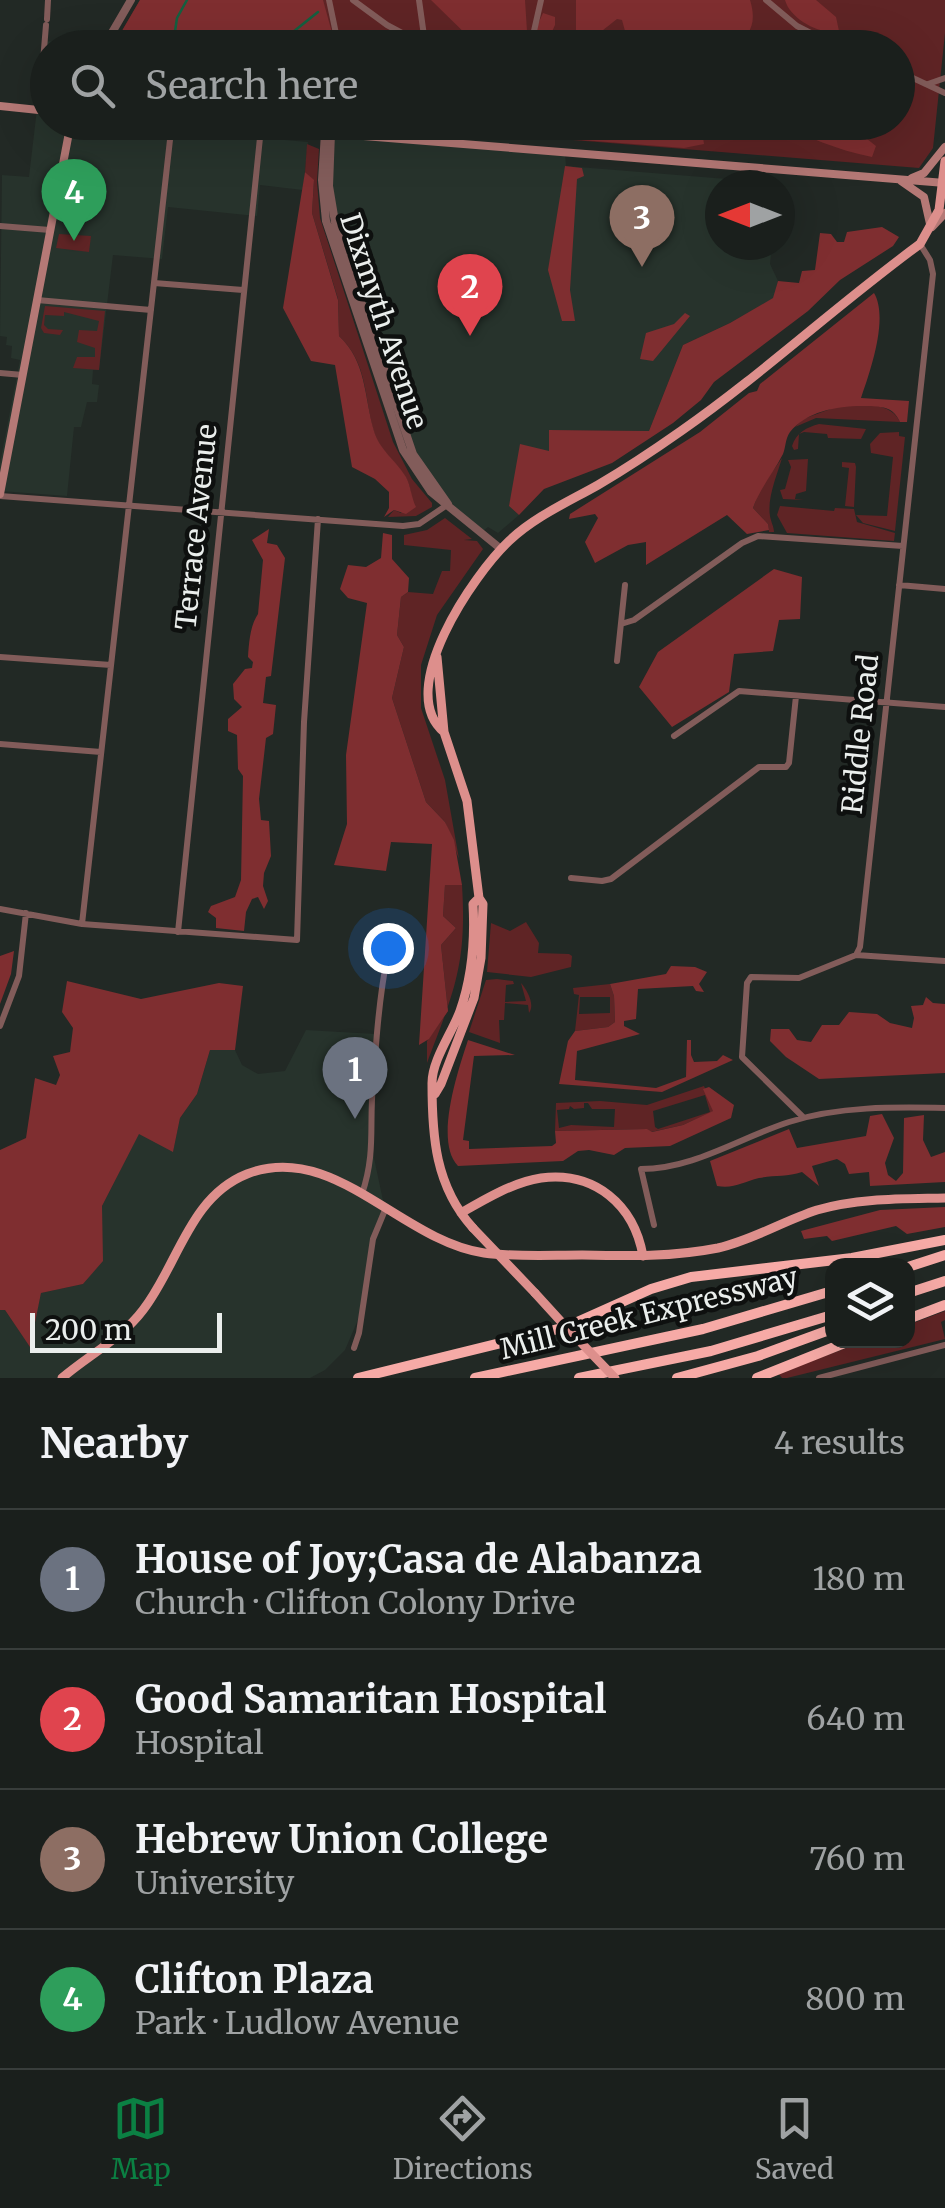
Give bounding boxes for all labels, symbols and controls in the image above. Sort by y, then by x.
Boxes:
search box [30,30,915,140]
icon: search [65,58,120,113]
text: Search here [145,62,358,109]
pin: 4 [42,158,106,241]
north arrow [705,170,795,260]
pin: 3 [610,184,674,267]
street label: Dixmyth Avenue [332,209,436,433]
pin: 2 [438,254,502,336]
street label: Terrace Avenue [167,422,225,632]
street label: Riddle Road [834,652,886,816]
your location [363,923,414,974]
pin: 1 [322,1036,388,1119]
street label: Mill Creek Expressway [497,1258,802,1367]
map controls [825,1258,915,1348]
button: layers [825,1258,915,1348]
scale bar [30,1308,222,1352]
text: 200 m [45,1312,132,1348]
text: Nearby [40,1417,188,1469]
text: 4 results [774,1423,905,1463]
text: House of Joy;Casa de Alabanza [135,1536,702,1583]
text: 1 [65,1559,80,1599]
text: 180 m [813,1559,905,1599]
text: Church · Clifton Colony Drive [135,1583,575,1623]
text: Good Samaritan Hospital [135,1676,607,1723]
text: 2 [63,1699,82,1739]
text: 640 m [806,1699,905,1739]
text: Hospital [135,1723,264,1763]
text: Hebrew Union College [135,1816,548,1863]
text: 3 [63,1839,82,1879]
text: 760 m [809,1839,905,1879]
text: University [135,1863,294,1903]
text: Clifton Plaza [135,1956,374,2003]
text: 4 [62,1979,83,2019]
text: 800 m [805,1979,905,2019]
text: Park · Ludlow Avenue [135,2003,459,2043]
tab: Map [111,2091,171,2187]
tab: Directions [393,2091,533,2187]
tab: Saved [755,2091,834,2187]

